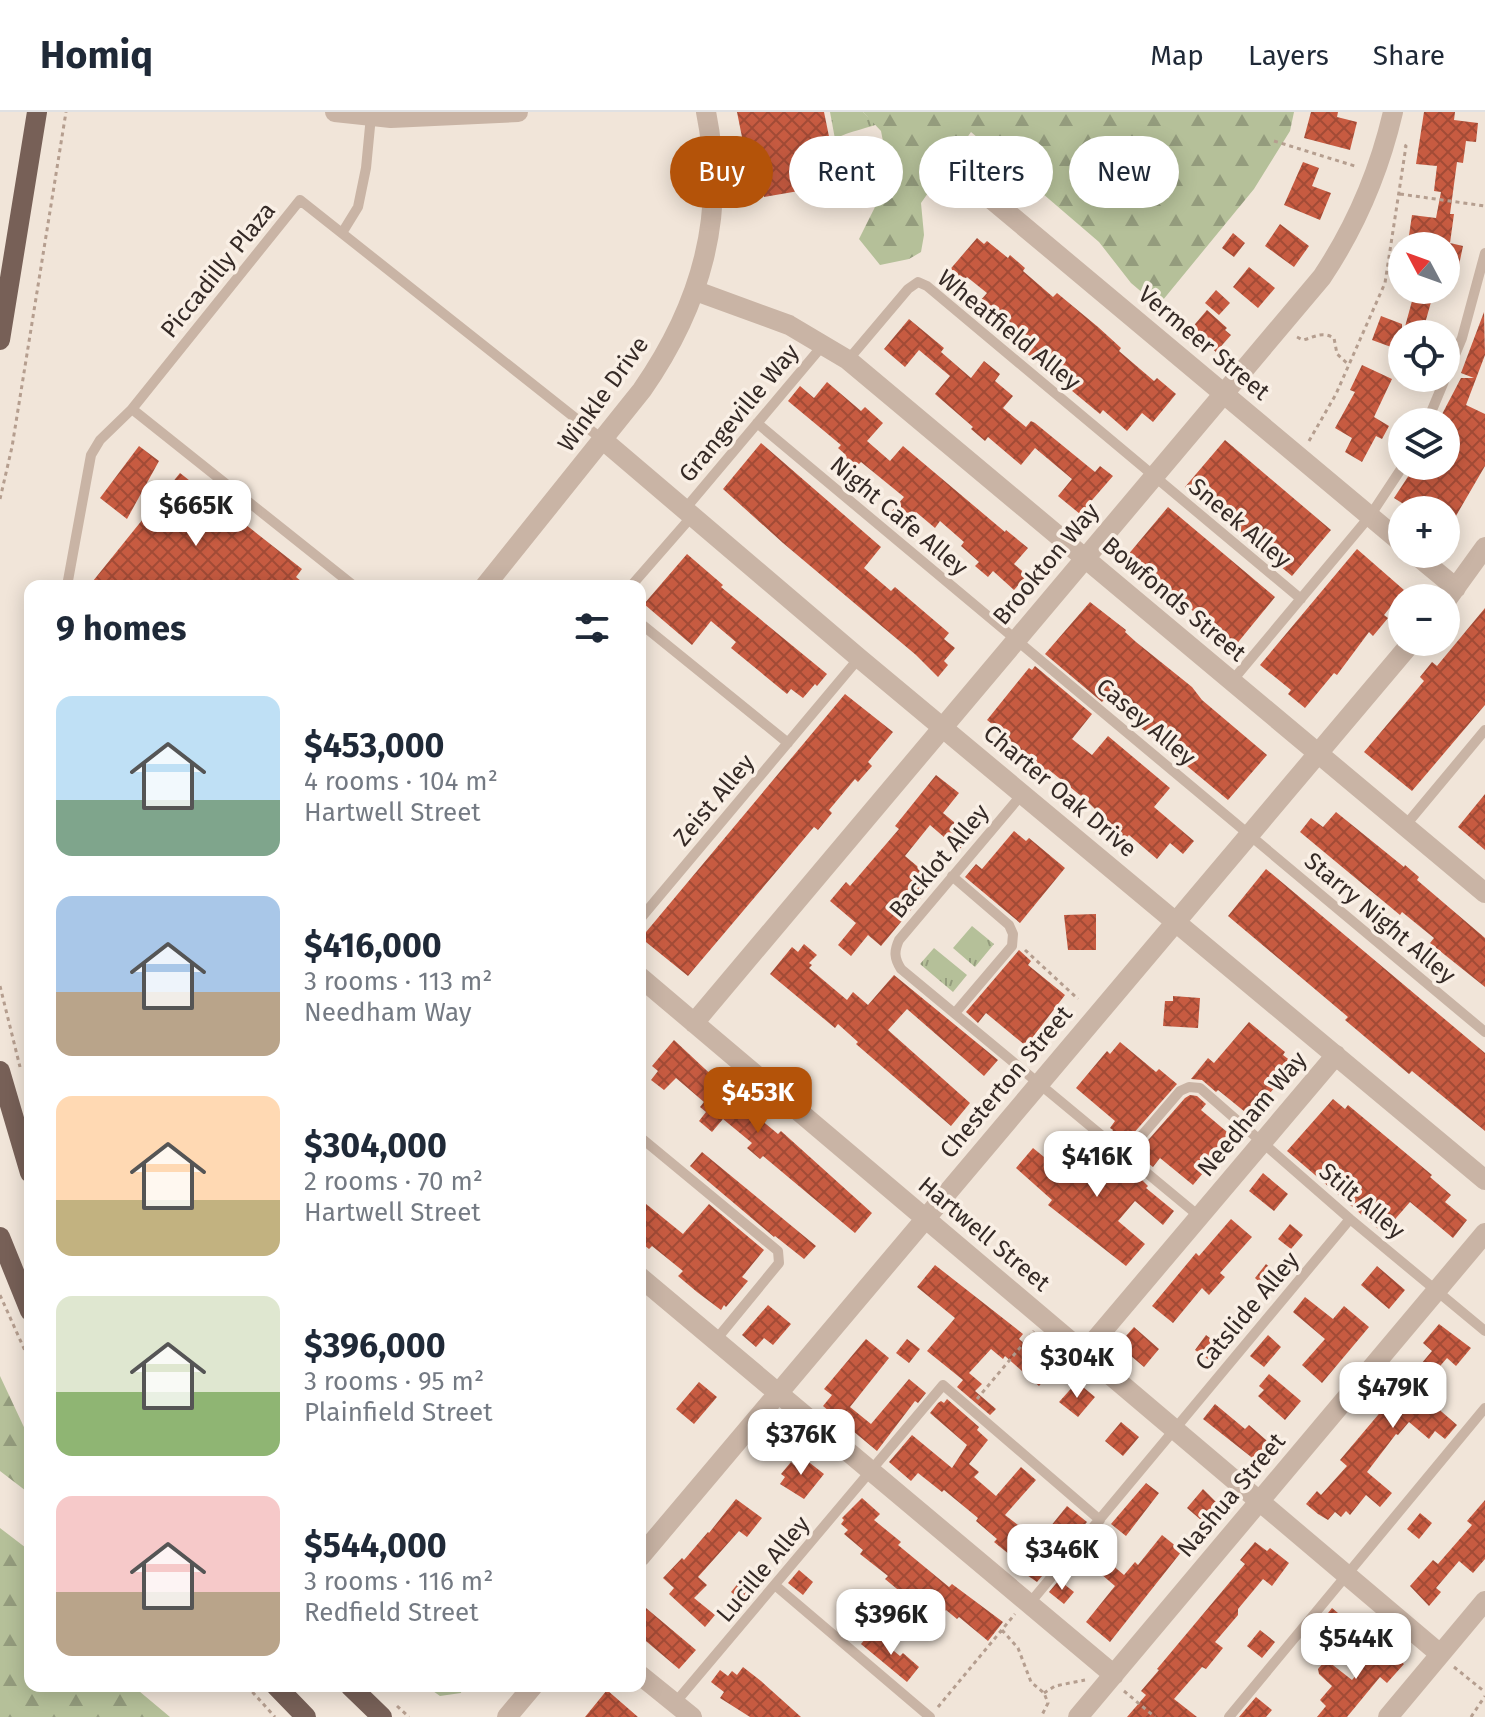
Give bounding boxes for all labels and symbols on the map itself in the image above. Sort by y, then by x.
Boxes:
street label: Piccadilly Plaza [155,197,281,343]
north arrow [1388,232,1460,304]
street label: Wheatfield Alley [932,264,1086,396]
street label: Vermeer Street [1133,280,1276,406]
street label: Winkle Drive [552,331,654,457]
street label: Grangeville Way [673,338,805,488]
street label: Night Cafe Alley [825,450,974,582]
street label: Sneek Alley [1183,472,1297,574]
pin: $665K [140,480,252,548]
street label: Brookton Way [987,497,1105,630]
street label: Bowfonds Street [1097,531,1252,667]
street label: Casey Alley [1091,672,1201,772]
street label: Charter Oak Drive [978,719,1142,863]
street label: Zeist Alley [668,749,760,851]
street label: Backlot Alley [883,798,995,924]
street label: Starry Night Alley [1299,847,1461,989]
street label: Chesterton Street [934,1000,1078,1164]
street label: Needham Way [1192,1046,1313,1182]
pin: $453K [702,1067,814,1135]
pin: $416K [1041,1131,1153,1199]
street label: Stilt Alley [1314,1157,1411,1245]
street label: Hartwell Street [913,1171,1056,1297]
street label: Catslide Alley [1189,1246,1305,1376]
pin: $304K [1021,1332,1133,1400]
pin: $479K [1337,1362,1449,1430]
pin: $376K [745,1409,857,1477]
street label: Nashua Street [1171,1427,1291,1563]
street label: Lucille Alley [711,1510,816,1628]
pin: $346K [1006,1524,1118,1592]
pin: $396K [835,1589,947,1657]
pin: $544K [1300,1613,1412,1681]

